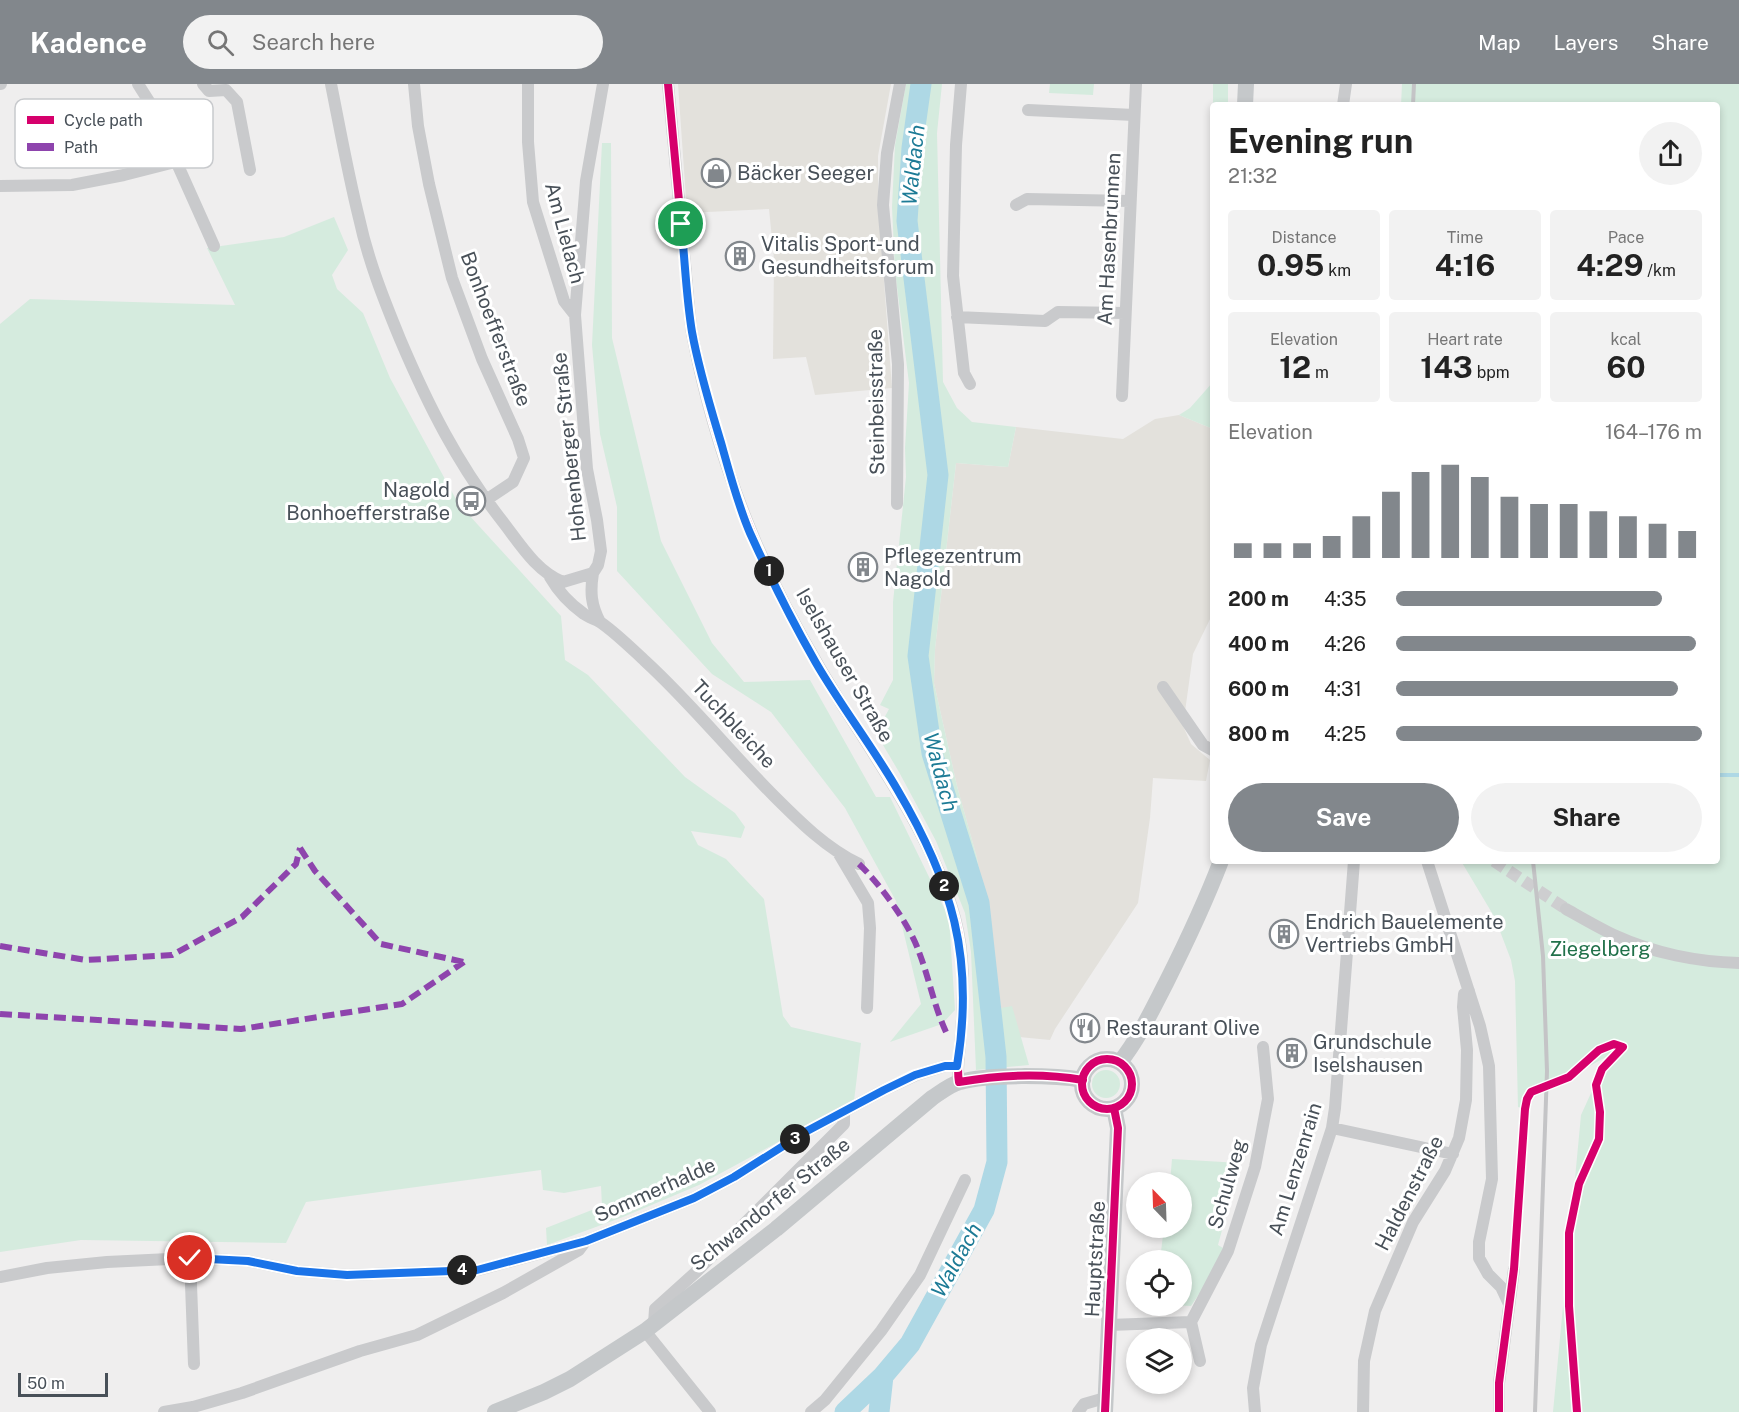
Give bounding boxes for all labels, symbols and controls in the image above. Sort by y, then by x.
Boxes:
search box [183,15,603,69]
text: Kadence [30,26,147,59]
icon: search [204,26,237,59]
text: Search here [252,29,375,55]
text: Map [1478,30,1521,55]
text: Layers [1554,30,1618,55]
text: Share [1651,30,1709,55]
legend [15,99,213,168]
text: Cycle path [64,111,143,130]
text: Evening run [1228,122,1413,160]
button: share [1639,122,1702,185]
water label: Waldach [896,123,930,207]
text: Path [64,138,98,157]
street label: Am Hasenbrunnen [1092,152,1126,326]
shop icon: Bäcker Seeger [700,157,732,189]
place label: Bäcker Seeger [737,161,874,185]
text: 21:32 [1228,164,1277,188]
street label: Am Lielach [540,180,590,286]
pin [655,198,706,249]
icon: arrive [664,207,697,240]
text: Distance [1272,228,1336,247]
text: Time [1447,228,1483,247]
text: Pace [1608,228,1644,247]
place label: Vitalis Sport- und Gesundheitsforum [761,232,934,279]
building icon: Vitalis Sport- und Gesundheitsforum [724,240,756,272]
text: 0.95 [1257,247,1324,283]
text: 4:16 [1435,247,1495,283]
text: 4:29 [1576,247,1643,283]
street label: Bonhoefferstraße [455,248,537,410]
text: km [1324,261,1351,280]
text: /km [1643,261,1676,280]
street label: Steinbeisstraße [863,329,889,475]
text: Elevation [1270,330,1338,349]
text: Heart rate [1427,330,1503,349]
text: kcal [1611,330,1641,349]
text: 12 [1279,349,1311,385]
text: 143 [1420,349,1473,385]
text: 60 [1606,349,1646,385]
street label: Hohenberger Straße [547,351,591,543]
text: m [1311,363,1329,382]
text: bpm [1473,363,1510,382]
text: Elevation [1228,420,1313,444]
text: 164–176 m [1605,420,1702,444]
place label: Nagold Bonhoefferstraße [286,478,450,525]
bus stop icon: Nagold Bonhoefferstraße [455,485,487,517]
place label: Pflegezentrum Nagold [884,544,1021,591]
building icon: Pflegezentrum Nagold [847,551,879,583]
pin: 1 [754,556,784,586]
text: 1 [766,561,772,580]
street label: Iselshauser Straße [791,584,899,746]
text: 200 m [1228,587,1289,611]
text: 4:35 [1324,587,1367,611]
text: 400 m [1228,632,1289,656]
text: 4:26 [1324,632,1366,656]
street label: Tuchbleiche [687,675,781,773]
text: 600 m [1228,677,1289,701]
text: 4:31 [1324,677,1362,701]
text: 800 m [1228,722,1290,746]
text: 4:25 [1324,722,1366,746]
water label: Waldach [918,730,964,814]
button: Save [1228,783,1459,852]
button: Share [1471,783,1702,852]
pin: 2 [929,871,959,901]
text: 2 [939,876,949,895]
place label: Endrich Bauelemente Vertriebs GmbH [1305,910,1504,957]
building icon: Endrich Bauelemente Vertriebs GmbH [1268,918,1300,950]
park label: Ziegelberg [1549,937,1651,961]
restaurant icon: Restaurant Olive [1069,1012,1101,1044]
place label: Restaurant Olive [1106,1016,1260,1040]
place label: Grundschule Iselshausen [1313,1030,1432,1077]
building icon: Grundschule Iselshausen [1276,1037,1308,1069]
street label: Am Lenzenrain [1263,1100,1327,1238]
pin: 3 [780,1124,810,1154]
text: 3 [790,1129,800,1148]
street label: Haldenstraße [1370,1131,1448,1255]
street label: Schwandorfer Straße [685,1132,855,1276]
street label: Schulweg [1203,1136,1251,1232]
street label: Sommerhalde [591,1153,719,1227]
north arrow [1126,1172,1192,1238]
map controls [1126,1172,1192,1394]
street label: Hauptstraße [1080,1200,1110,1318]
water label: Waldach [925,1218,987,1302]
pin [164,1232,215,1283]
icon: check [173,1241,206,1274]
button: locate [1126,1250,1192,1316]
pin: 4 [447,1255,477,1285]
text: 4 [457,1260,467,1279]
button: layers [1126,1328,1192,1394]
scale bar [18,1370,108,1398]
text: 50 m [27,1374,65,1393]

